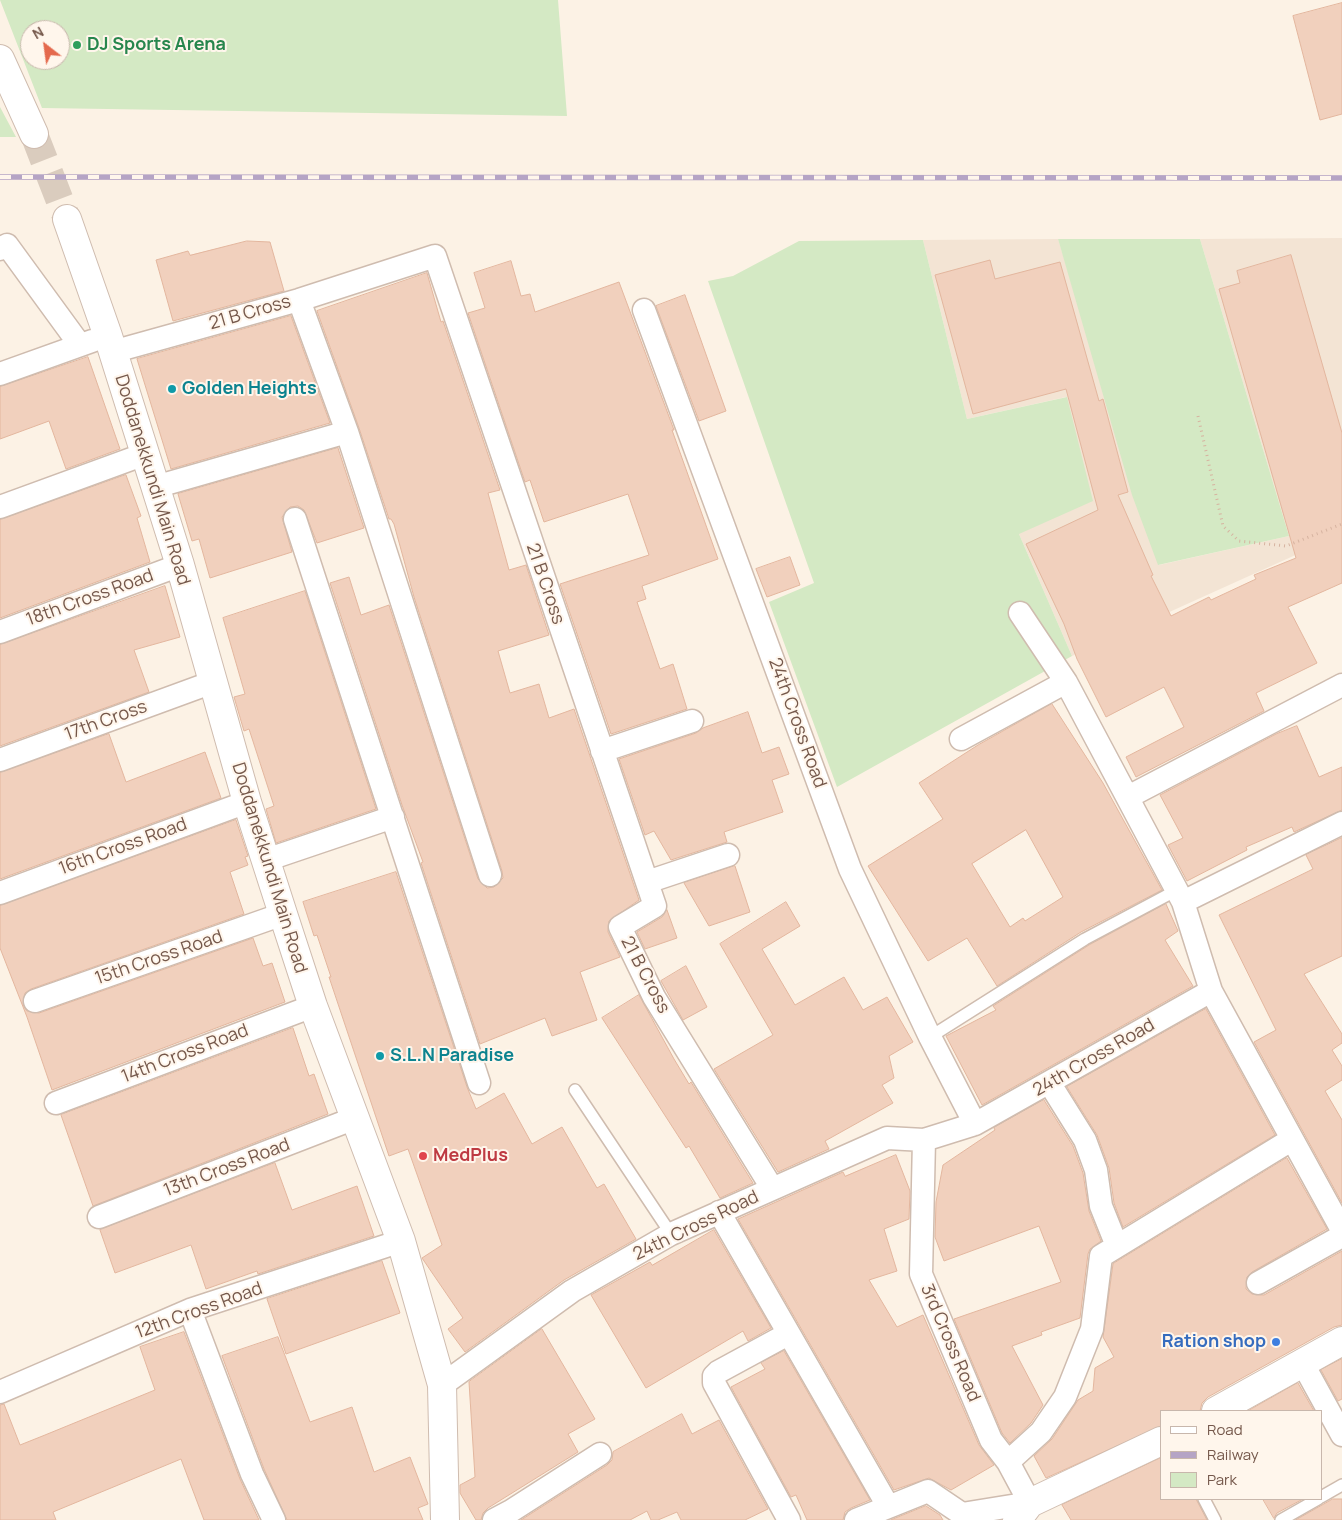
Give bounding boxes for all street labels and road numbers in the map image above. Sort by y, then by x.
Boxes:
street label: 21 B Cross [207,291,293,335]
street label: Doddanekkundi Main Road [110,372,194,588]
street label: 21 B Cross [521,541,569,627]
street label: 18th Cross Road [23,565,157,631]
street label: 24th Cross Road [763,655,831,791]
street label: 17th Cross [62,696,150,746]
street label: Doddanekkundi Main Road [227,760,311,976]
street label: 16th Cross Road [56,814,190,880]
street label: 15th Cross Road [92,926,226,990]
street label: 21 B Cross [616,933,674,1017]
street label: 24th Cross Road [1029,1014,1159,1102]
street label: 14th Cross Road [119,1020,251,1088]
street label: 13th Cross Road [161,1134,293,1202]
street label: 24th Cross Road [630,1186,762,1266]
street label: 12th Cross Road [132,1278,266,1344]
street label: 3rd Cross Road [916,1281,984,1405]

